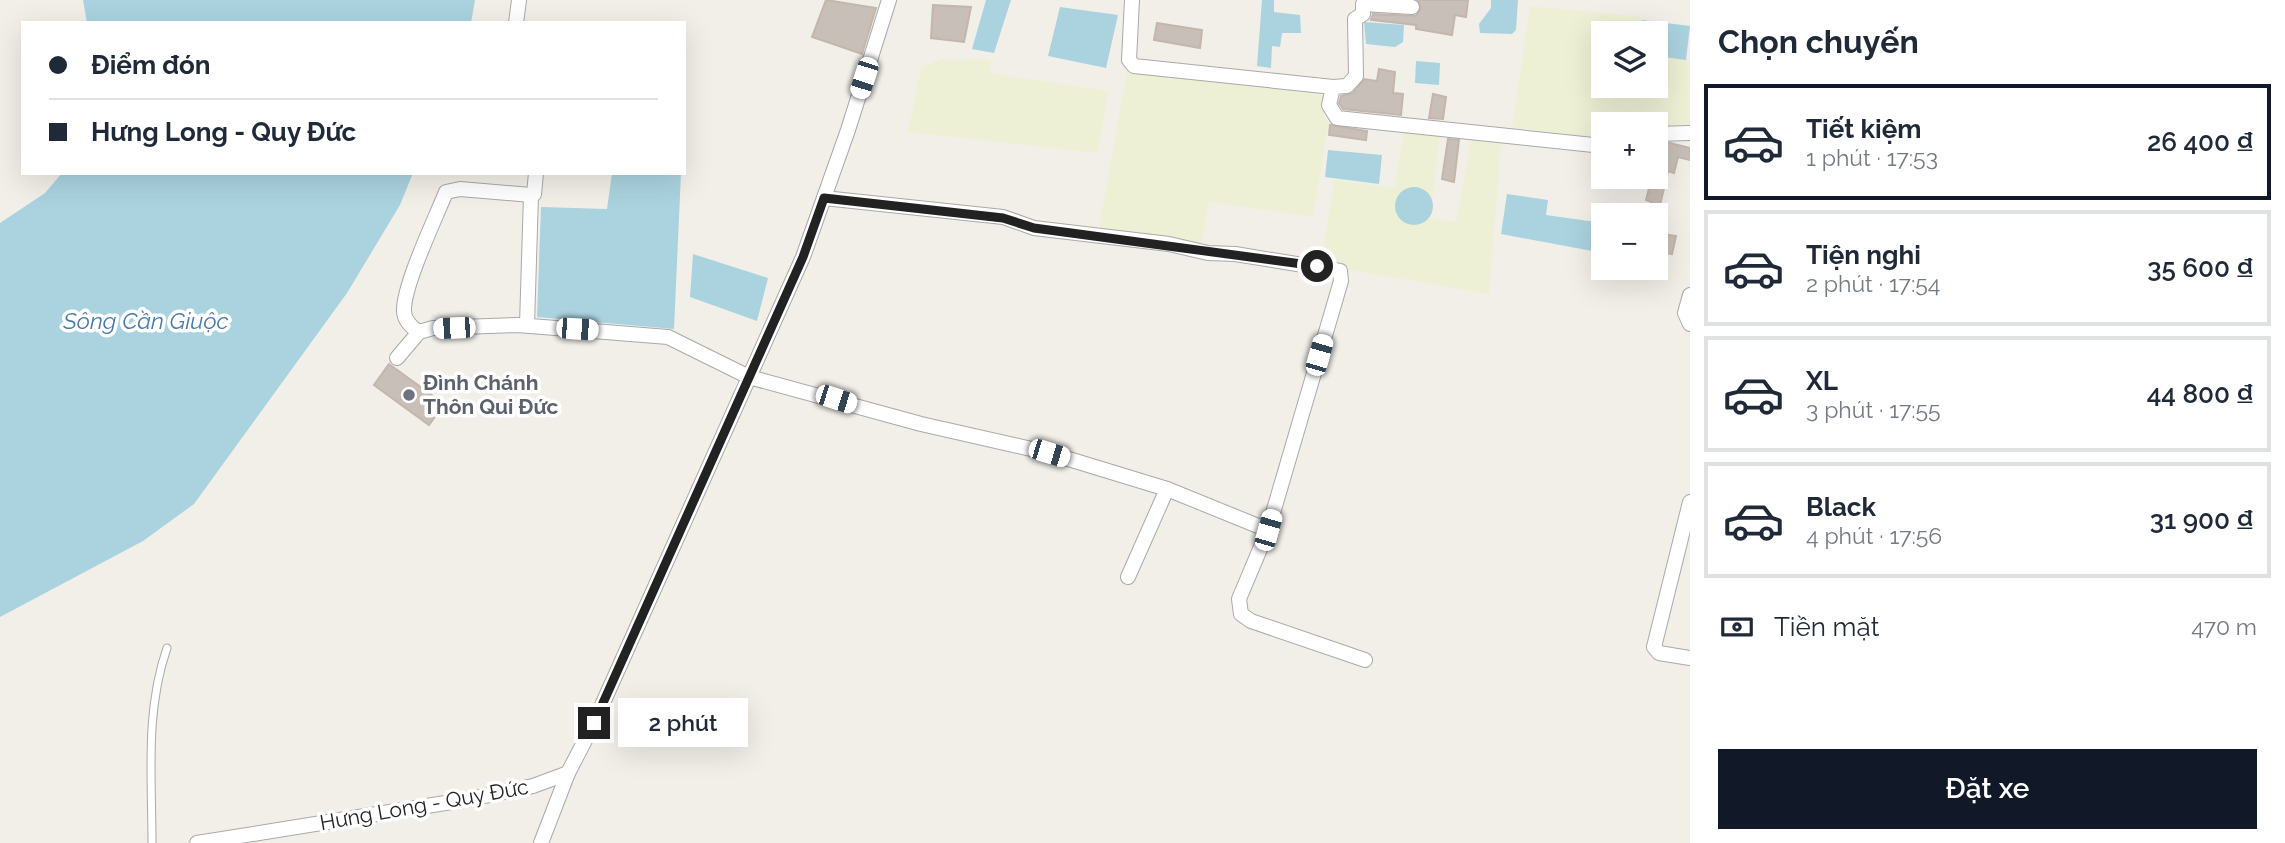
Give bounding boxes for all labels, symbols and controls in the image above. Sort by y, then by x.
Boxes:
map controls [1591,21,1668,280]
button: layers [1591,21,1668,98]
text: Chọn chuyến [1718,23,1919,60]
text: Điểm đón [91,50,211,80]
car [848,55,881,101]
icon: car [1722,111,1785,174]
button: + [1591,112,1668,189]
text: Tiết kiệm [1806,114,1921,144]
text: Hưng Long - Quy Đức [91,117,356,147]
text: 26 400 ₫ [2147,127,2253,157]
text: 1 phút · 17:53 [1806,144,1938,171]
button: − [1591,203,1668,280]
icon: car [1722,237,1785,300]
text: Tiện nghi [1806,240,1921,270]
route start [1301,250,1333,282]
text: 35 600 ₫ [2147,253,2253,283]
text: 2 phút · 17:54 [1806,270,1940,297]
water label: Sông Cần Giuộc [62,307,229,334]
car [433,317,476,339]
car [556,317,599,341]
car [1304,332,1335,378]
icon: car [1722,363,1785,426]
text: XL [1806,366,1838,396]
place label: Đình Chánh Thôn Qui Đức [423,370,558,419]
text: 44 800 ₫ [2147,379,2253,409]
car [813,383,860,415]
marker: Đình Chánh Thôn Qui Đức [401,387,417,403]
text: 3 phút · 17:55 [1806,396,1941,423]
car [1026,437,1073,469]
icon: car [1722,489,1785,552]
text: Black [1806,492,1876,522]
text: 31 900 ₫ [2150,505,2253,535]
car [1253,507,1284,553]
text: 4 phút · 17:56 [1806,522,1942,549]
icon: cash [1718,608,1756,646]
text: Tiền mặt [1774,612,1879,642]
text: 470 m [2191,613,2257,640]
callout: 2 phút [618,698,748,748]
route end [578,707,610,739]
text: 2 phút [649,709,717,736]
button: Đặt xe [1718,749,2257,829]
street label: Hưng Long - Quy Đức [318,774,530,835]

